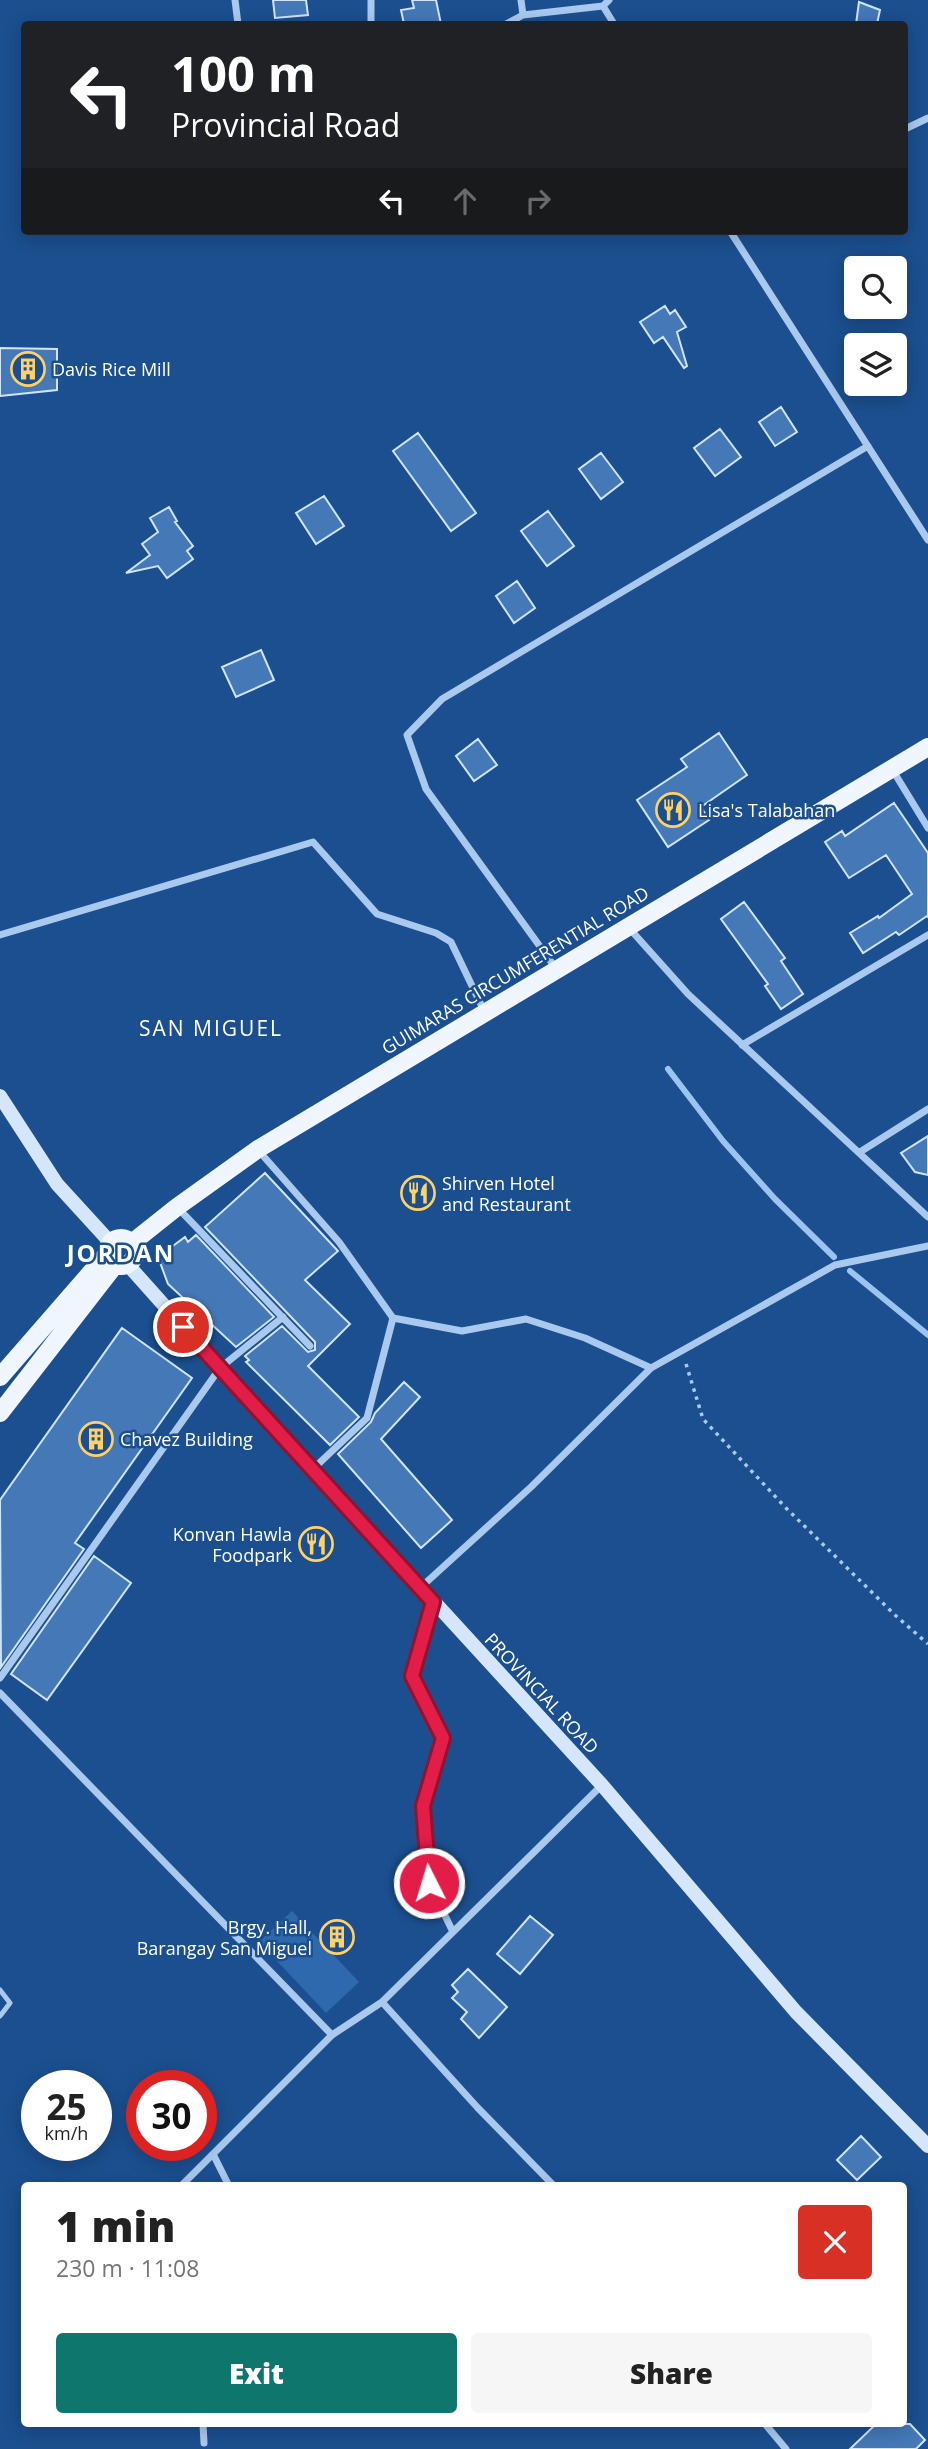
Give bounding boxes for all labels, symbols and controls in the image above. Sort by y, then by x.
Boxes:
text: 100 m [171,40,316,106]
icon: left [56,49,147,140]
text: Provincial Road [171,103,400,146]
icon: left [373,182,411,220]
icon: ahead [446,182,484,220]
icon: right [519,182,557,220]
map controls [844,256,907,396]
button: search [844,256,907,319]
button: layers [844,333,907,396]
building icon: Davis Rice Mill [9,350,47,388]
place label: Davis Rice Mill [52,357,171,381]
restaurant icon: Lisa's Talabahan [654,791,692,829]
place label: Lisa's Talabahan [698,798,835,822]
street label: GUIMARAS CIRCUMFERENTIAL ROAD [377,880,653,1060]
district label: SAN MIGUEL [139,1014,283,1042]
place label: Shirven Hotel and Restaurant [442,1171,571,1216]
restaurant icon: Shirven Hotel and Restaurant [399,1174,437,1212]
district label: JORDAN [65,1236,175,1269]
pin [153,1297,213,1357]
icon: arrive [164,1308,202,1346]
building icon: Chavez Building [77,1420,115,1458]
place label: Chavez Building [120,1427,253,1451]
place label: Konvan Hawla Foodpark [173,1522,293,1567]
restaurant icon: Konvan Hawla Foodpark [297,1525,335,1563]
street label: PROVINCIAL ROAD [480,1628,604,1758]
position arrow [392,1846,466,1920]
place label: Brgy. Hall, Barangay San Miguel [137,1915,312,1960]
building icon: Brgy. Hall, Barangay San Miguel [318,1918,356,1956]
speed limit sign: 30 [126,2070,217,2161]
text: 25 [46,2083,87,2130]
text: km/h [45,2121,88,2145]
text: 1 min [56,2197,175,2254]
button: close [798,2205,872,2279]
text: 230 m · 11:08 [56,2252,199,2284]
button: Exit [56,2333,457,2413]
button: Share [471,2333,872,2413]

